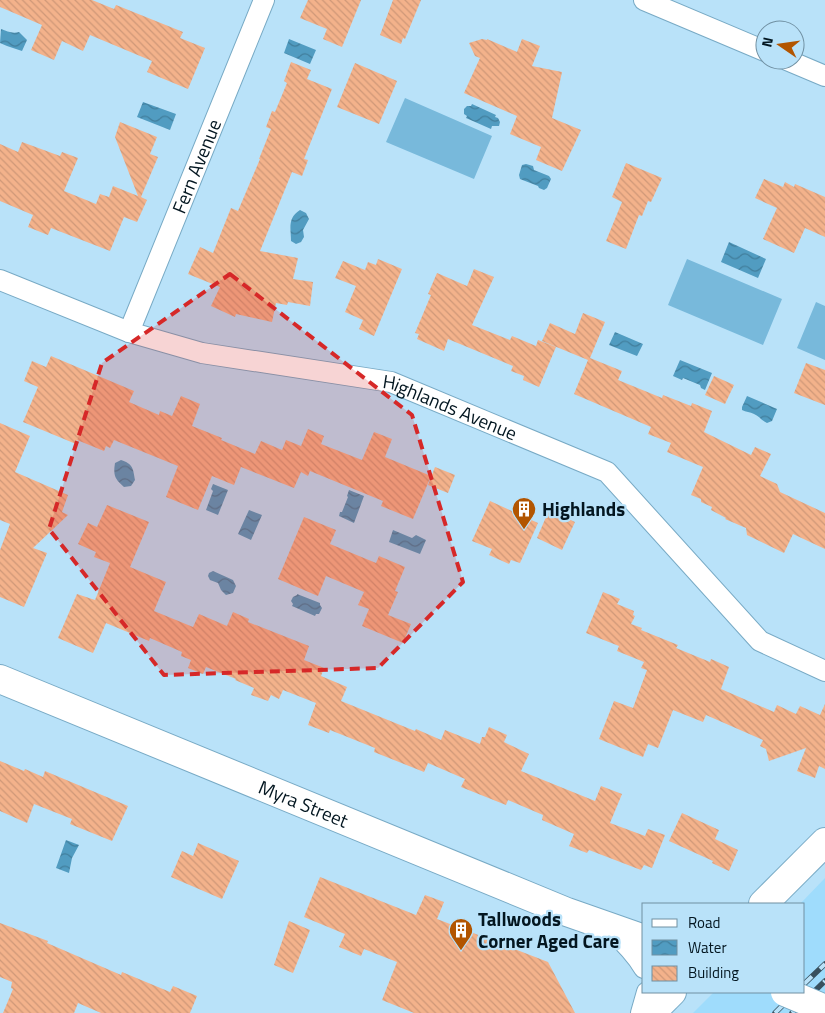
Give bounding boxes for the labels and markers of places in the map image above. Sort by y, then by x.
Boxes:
place label: Highlands [542,494,625,523]
building icon: Highlands [511,496,537,530]
place label: Tallwoods Corner Aged Care [478,904,620,955]
building icon: Tallwoods Corner Aged Care [448,917,474,951]

